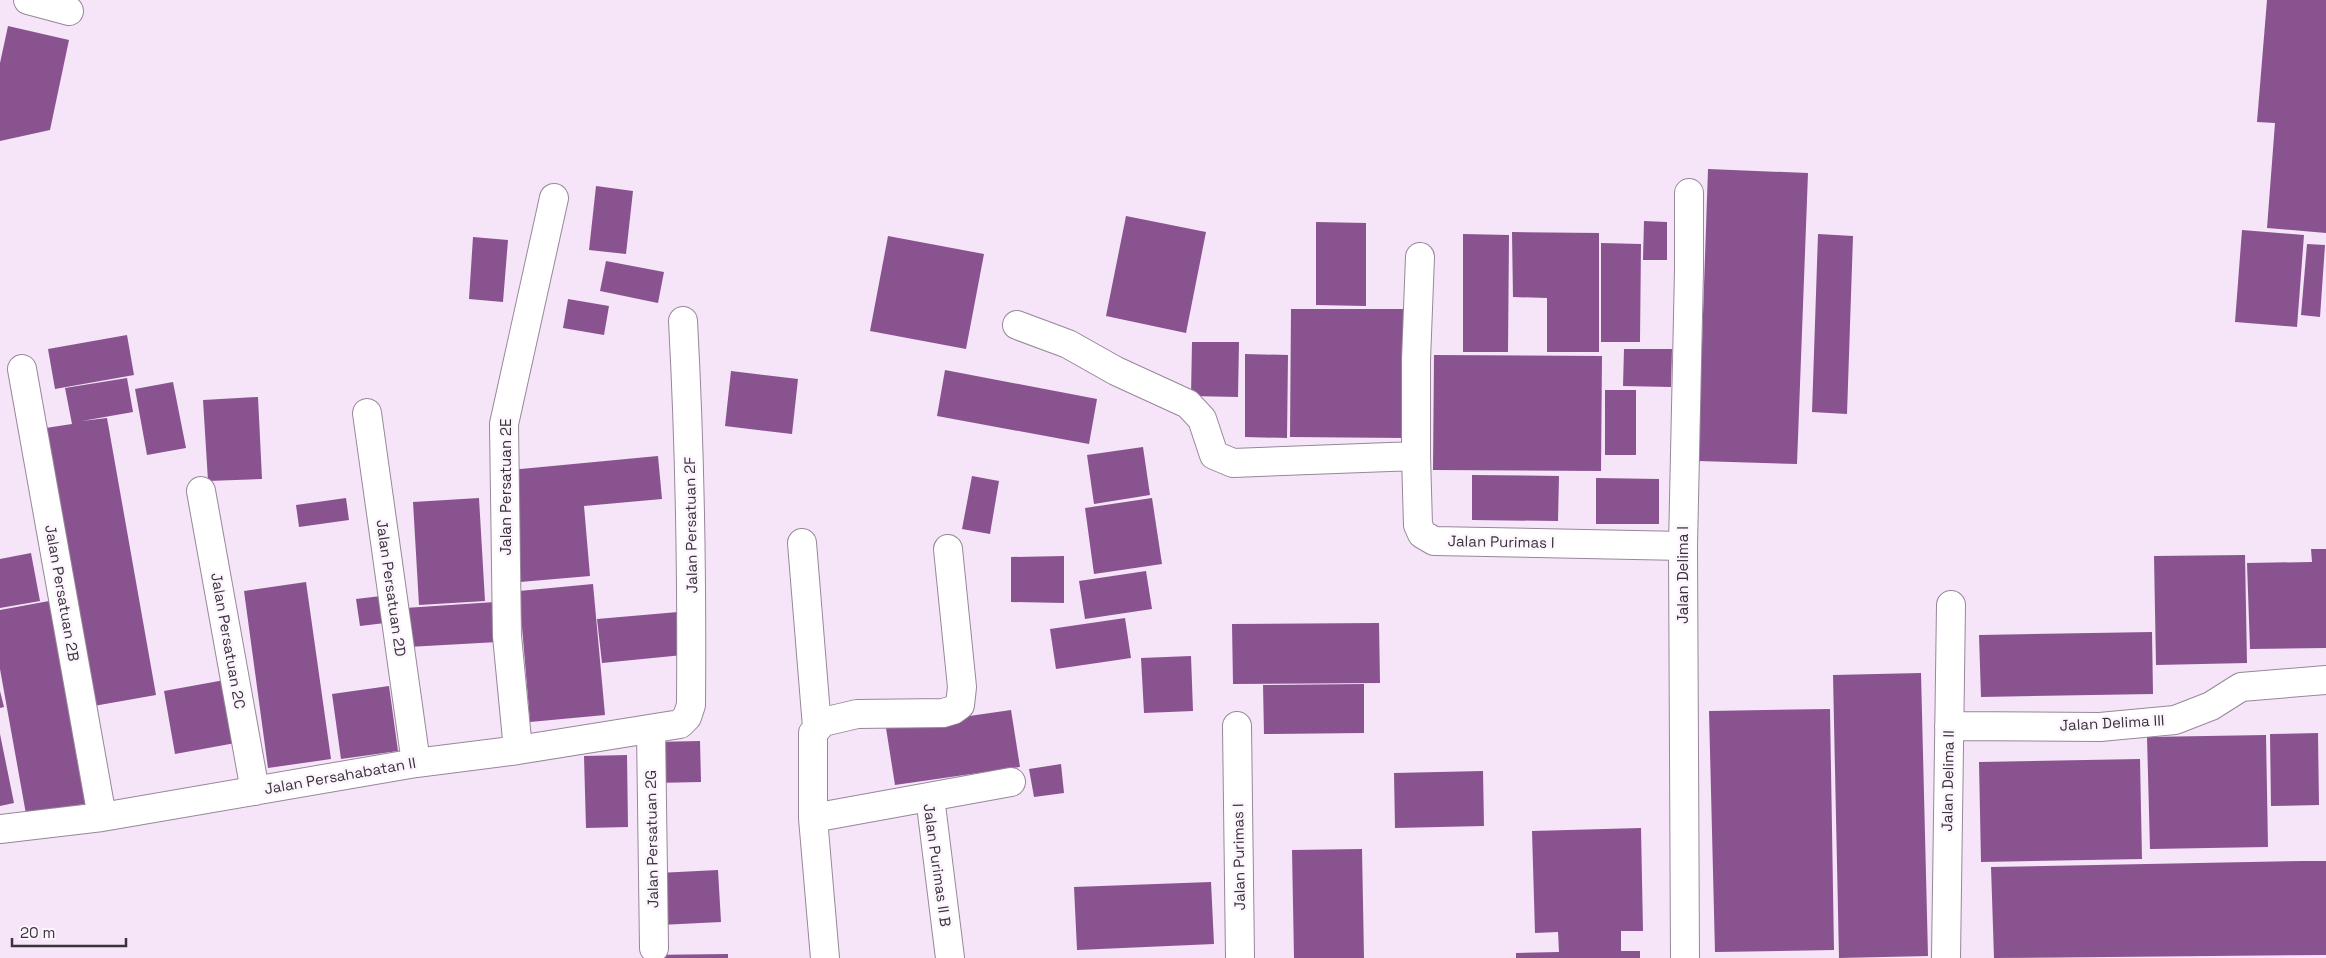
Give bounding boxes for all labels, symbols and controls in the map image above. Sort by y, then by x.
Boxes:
street label: Jalan Persatuan 2E [496,419,515,555]
street label: Jalan Persatuan 2F [680,457,701,593]
street label: Jalan Persatuan 2D [372,518,411,658]
street label: Jalan Persatuan 2B [41,523,84,663]
street label: Jalan Delima I [1673,526,1692,624]
street label: Jalan Purimas I [1447,531,1555,552]
street label: Jalan Persatuan 2C [207,571,250,711]
street label: Jalan Delima III [2059,710,2165,735]
street label: Jalan Delima II [1937,730,1958,832]
street label: Jalan Persahabatan II [263,753,417,798]
street label: Jalan Persatuan 2G [641,770,662,908]
street label: Jalan Purimas II B [919,802,956,928]
street label: Jalan Purimas I [1228,803,1249,911]
scale bar [12,916,126,948]
text: 20 m [20,923,55,942]

